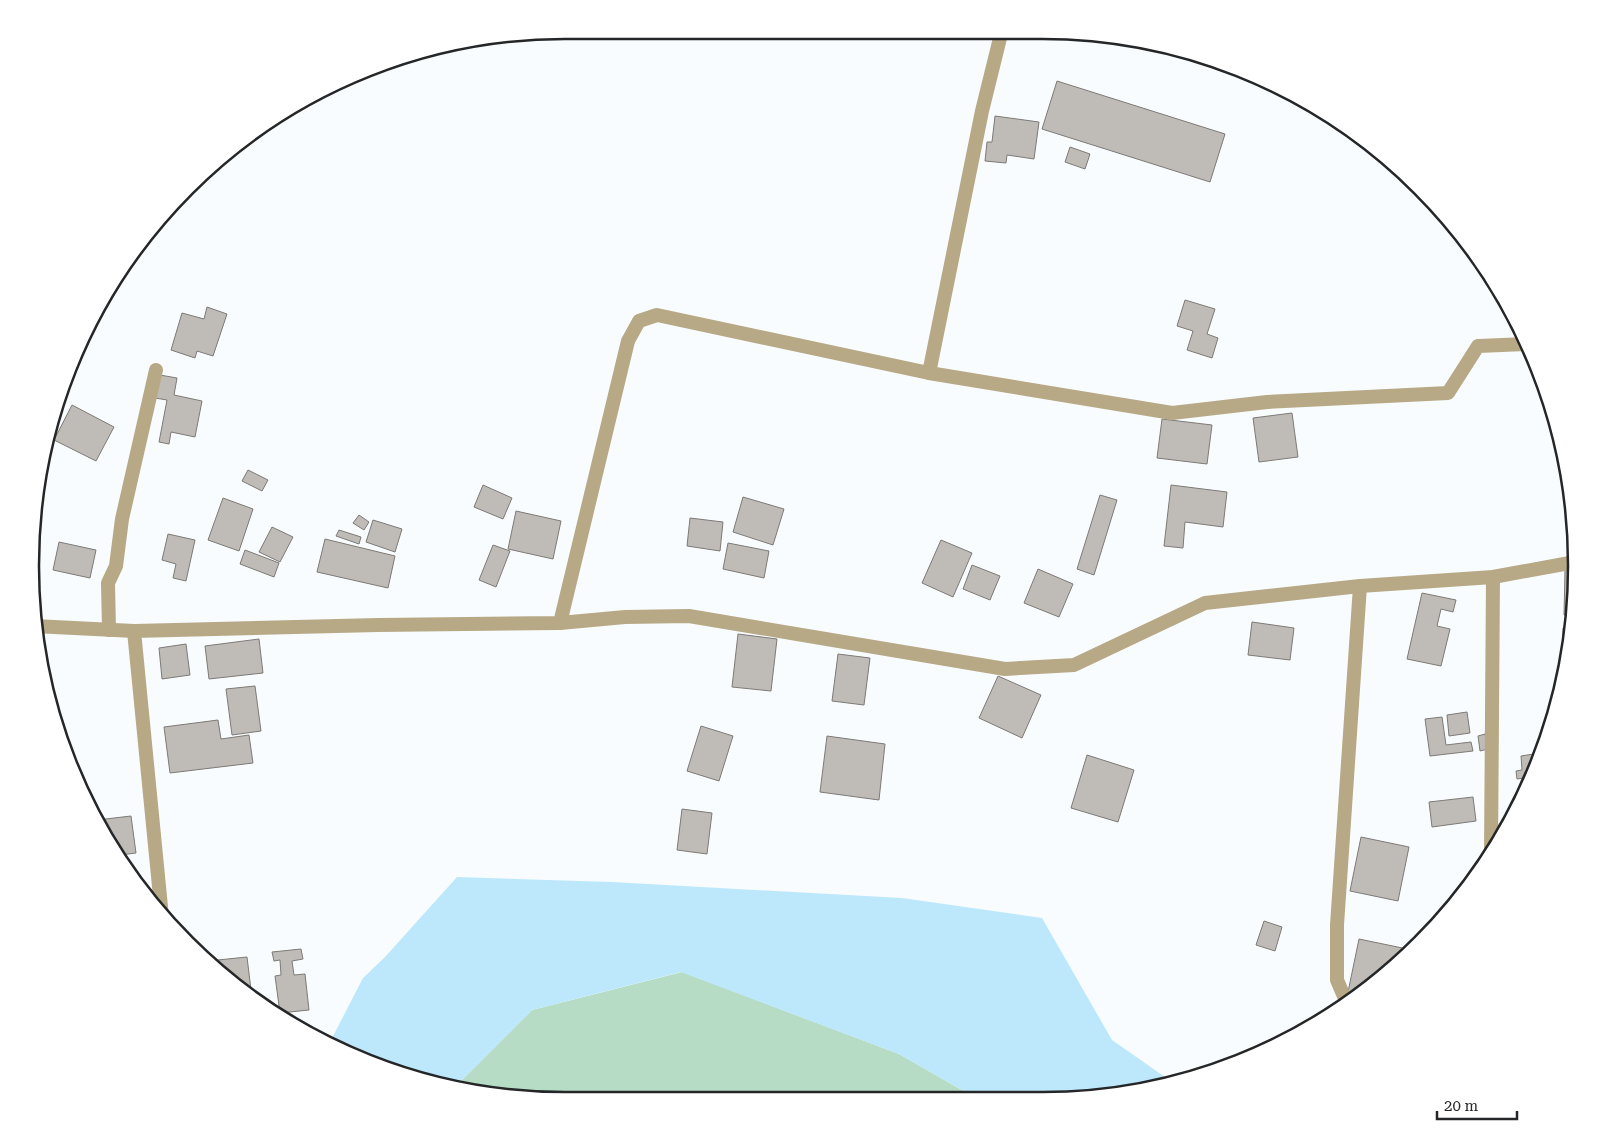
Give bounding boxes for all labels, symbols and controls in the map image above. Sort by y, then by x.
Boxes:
scale bar [1437,1088,1517,1120]
text: 20 m [1444,1097,1479,1115]

